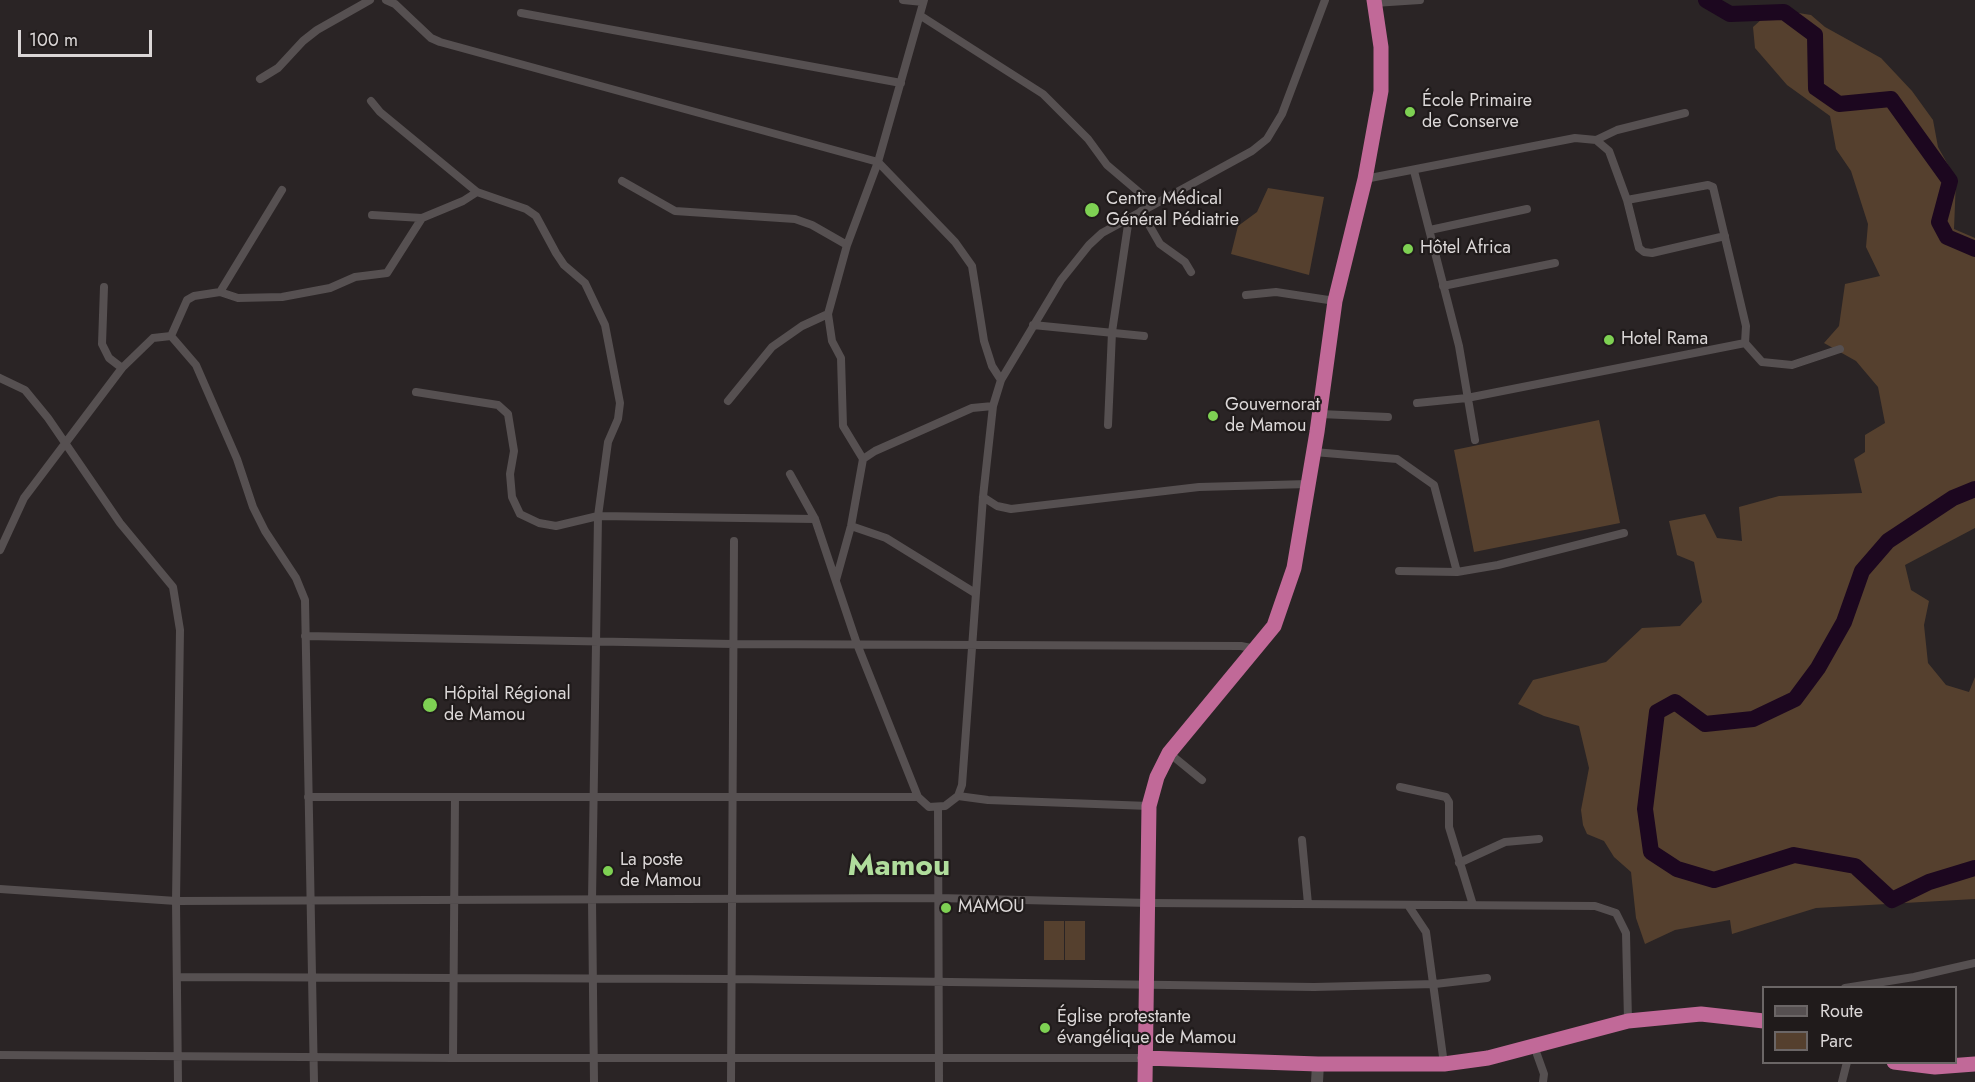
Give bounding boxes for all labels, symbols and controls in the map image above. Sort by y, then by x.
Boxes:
scale bar [21,18,154,56]
text: 100 m [29,27,78,53]
place label: École Primaire de Conserve [1422,91,1532,134]
marker: École Primaire de Conserve [1403,105,1417,119]
place label: Centre Médical Général Pédiatrie [1106,189,1239,232]
marker: Centre Médical Général Pédiatrie [1083,201,1101,219]
place label: Hôtel Africa [1420,238,1511,260]
marker: Hôtel Africa [1401,242,1415,256]
place label: Hotel Rama [1621,329,1708,351]
marker: Hotel Rama [1602,333,1616,347]
place label: Gouvernorat de Mamou [1225,395,1320,438]
marker: Gouvernorat de Mamou [1206,409,1220,423]
place label: Hôpital Régional de Mamou [444,684,571,726]
marker: Hôpital Régional de Mamou [421,696,439,714]
place label: La poste de Mamou [620,850,701,892]
district label: Mamou [848,850,950,886]
marker: La poste de Mamou [601,864,615,878]
place label: MAMOU [958,897,1025,919]
marker: MAMOU [939,901,953,915]
legend [1762,986,1957,1064]
text: Route [1820,998,1863,1024]
place label: Église protestante évangélique de Mamou [1057,1007,1236,1050]
marker: Église protestante évangélique de Mamou [1038,1021,1052,1035]
text: Parc [1820,1028,1853,1054]

